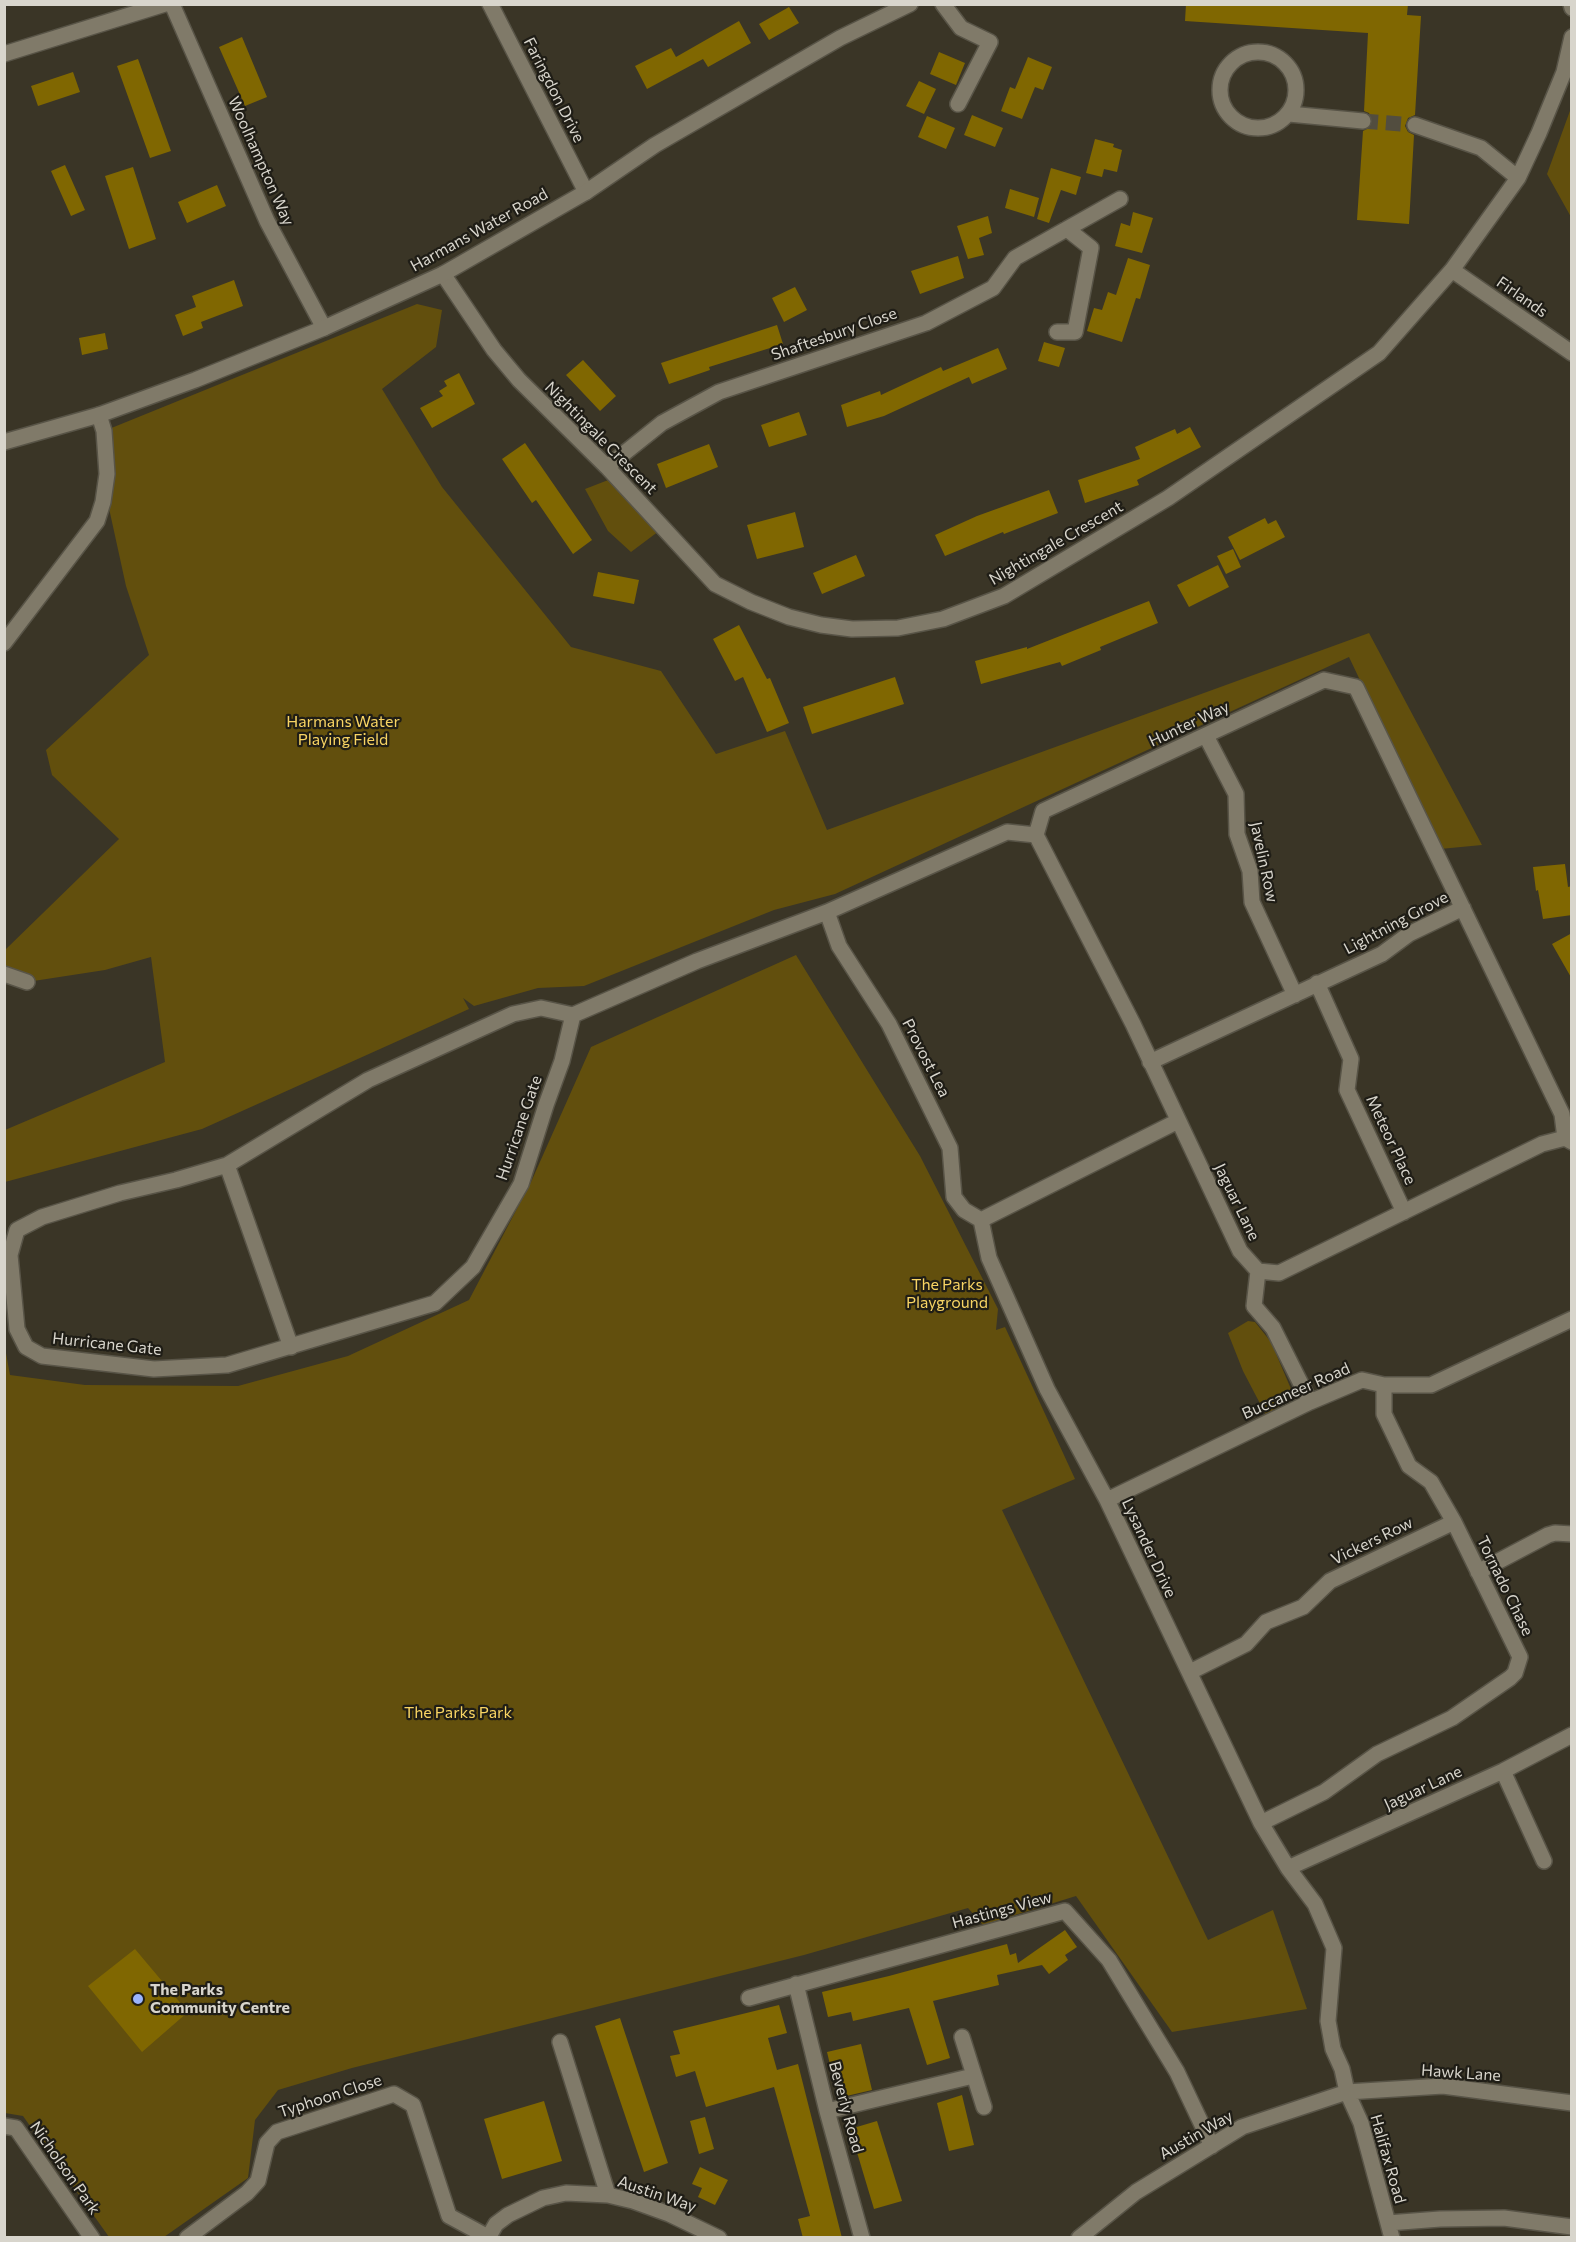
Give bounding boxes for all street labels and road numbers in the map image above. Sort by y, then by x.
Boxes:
street label: Faringdon Drive [519,34,589,146]
street label: Woolhampton Way [224,93,298,229]
street label: Harmans Water Road [407,184,551,276]
street label: Firlands [1493,273,1551,321]
street label: Shaftesbury Close [769,303,899,365]
street label: Nightingale Crescent [541,378,661,498]
street label: Nightingale Crescent [986,497,1126,589]
street label: Hunter Way [1146,697,1232,751]
street label: Javelin Row [1246,820,1282,904]
street label: Lightning Grove [1341,887,1451,959]
street label: Provost Lea [898,1016,954,1100]
street label: Hurricane Gate [492,1073,546,1183]
street label: Meteor Place [1362,1092,1420,1188]
street label: Jaguar Lane [1210,1160,1264,1244]
street label: Hurricane Gate [51,1329,163,1359]
street label: Buccaneer Road [1239,1359,1353,1423]
street label: Lysander Drive [1118,1495,1180,1601]
street label: Vickers Row [1328,1513,1416,1569]
street label: Tornado Chase [1473,1533,1537,1639]
street label: Jaguar Lane [1381,1762,1465,1814]
street label: Hastings View [950,1887,1054,1933]
street label: Beverly Road [825,2059,867,2155]
street label: Hawk Lane [1420,2061,1502,2085]
street label: Typhoon Close [276,2070,384,2122]
street label: Austin Way [1156,2106,1236,2164]
street label: Halifax Road [1366,2112,1410,2206]
street label: Nicholson Park [26,2118,104,2218]
street label: Austin Way [615,2172,699,2216]

